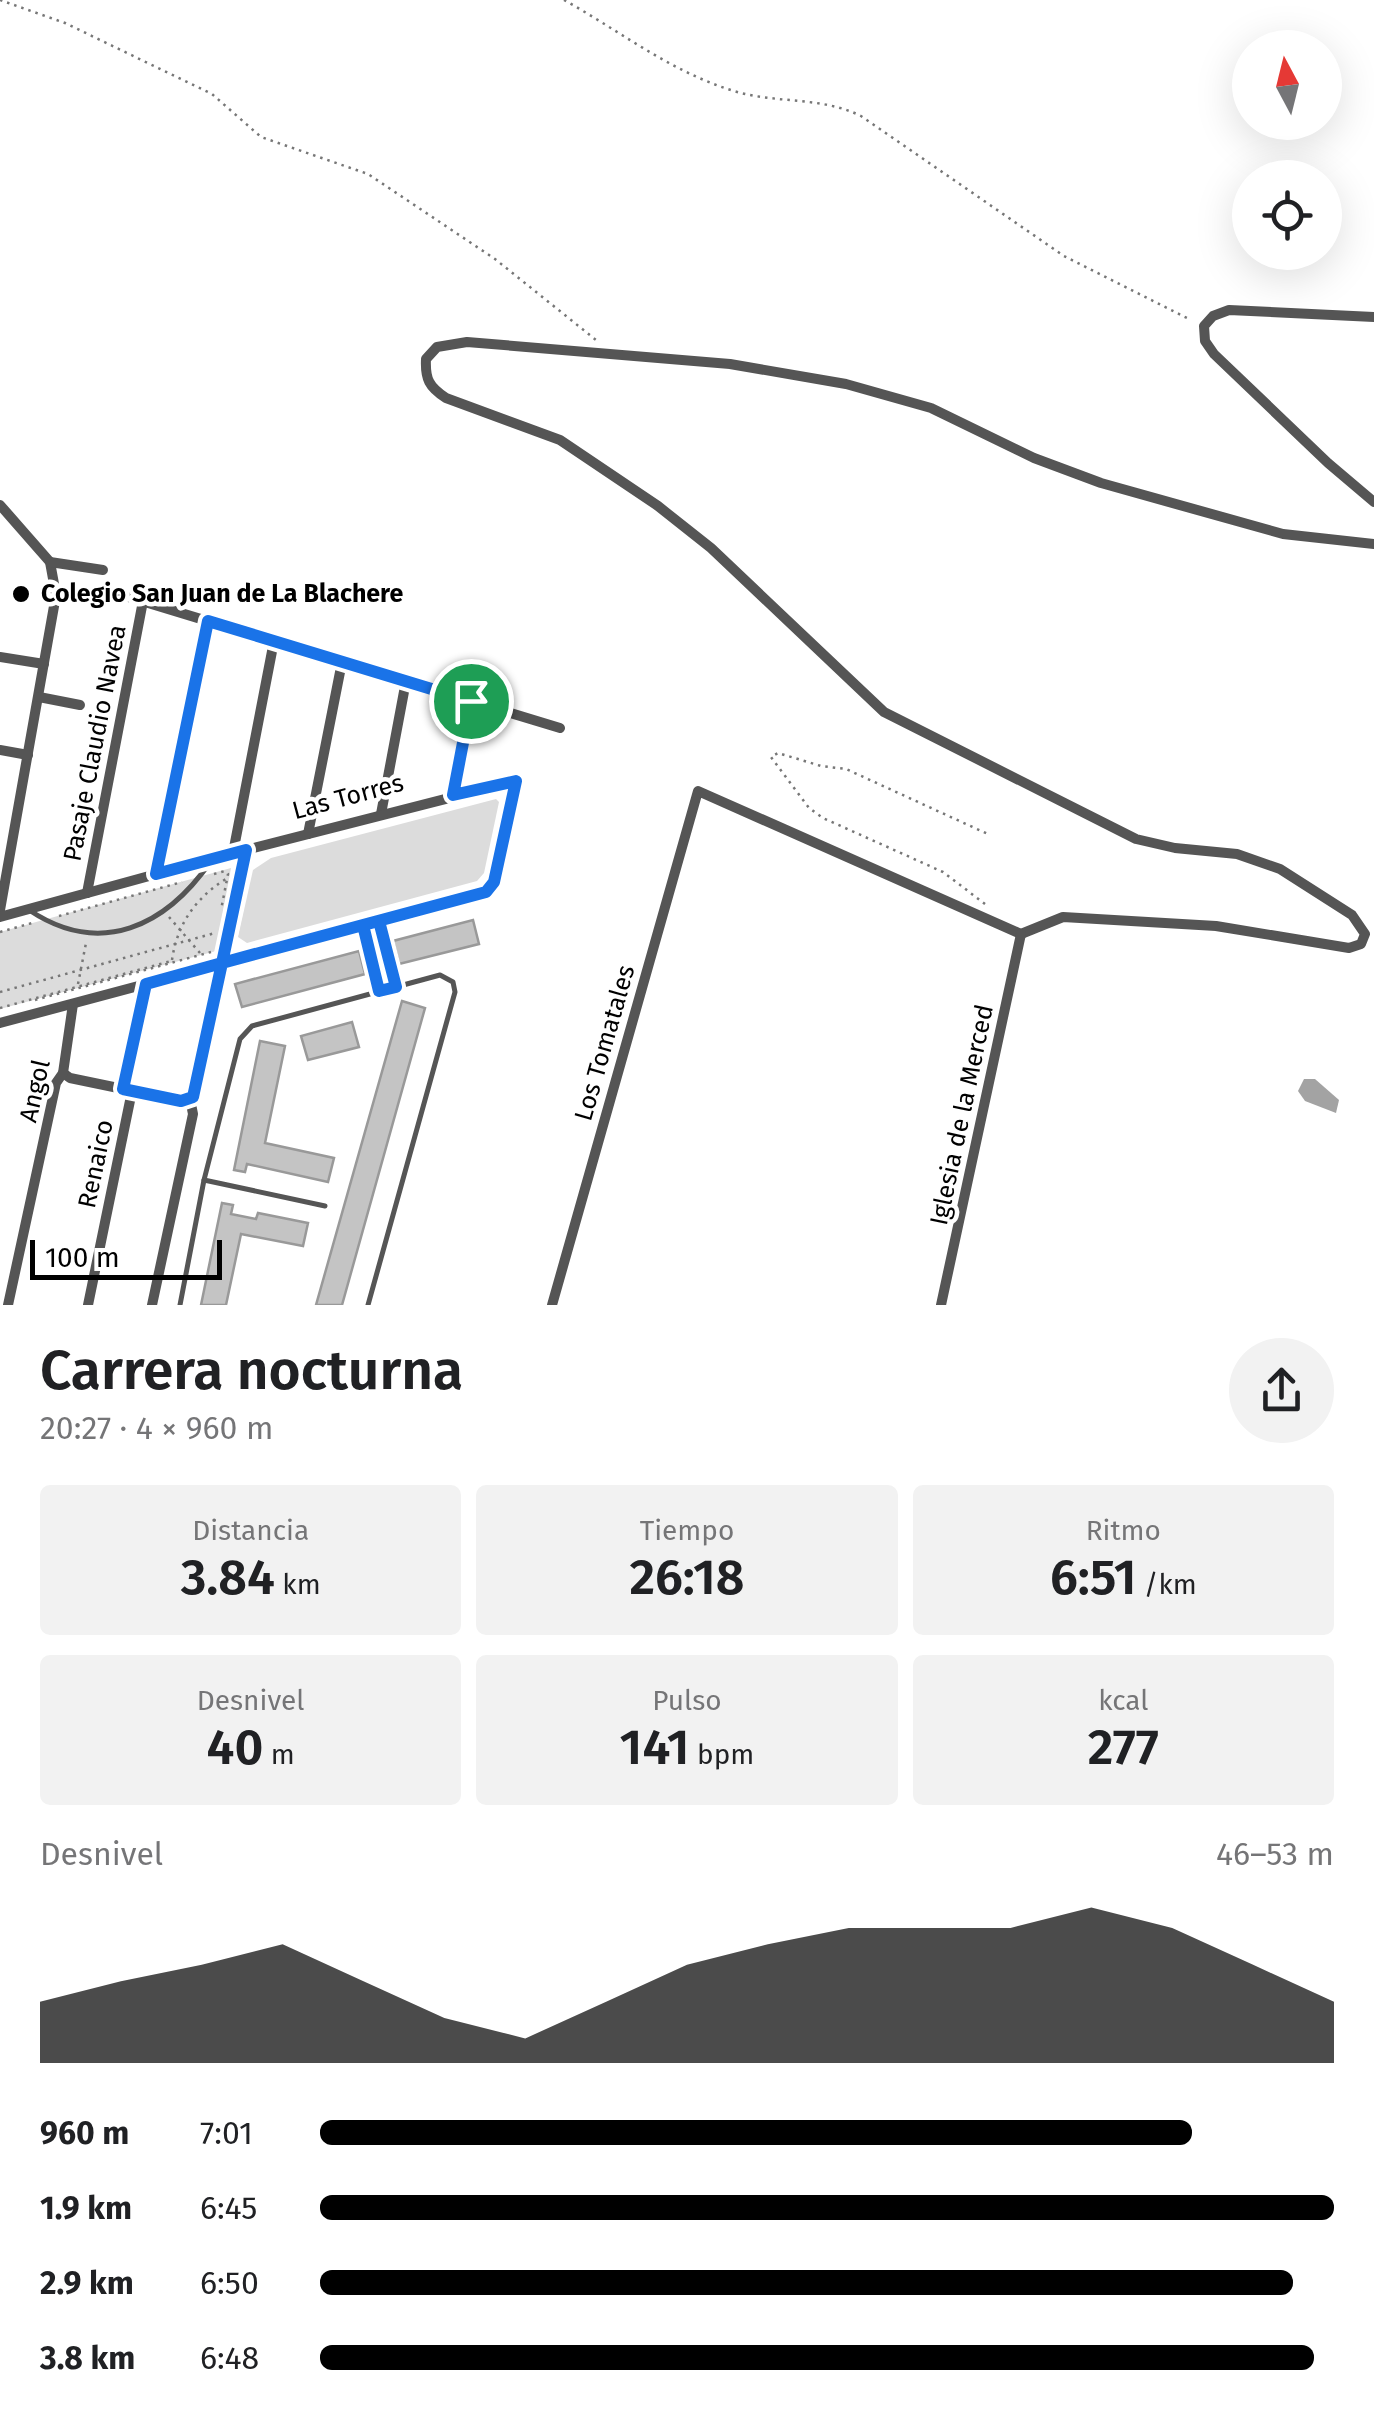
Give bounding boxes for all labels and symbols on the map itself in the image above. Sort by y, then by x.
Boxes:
north arrow [1232,30,1342,140]
place label: Colegio San Juan de La Blachere [41,579,403,609]
marker: Colegio San Juan de La Blachere [10,583,32,605]
street label: Pasaje Claudio Navea [57,622,133,864]
pin [429,659,514,744]
street label: Las Torres [289,768,407,826]
street label: Los Tomatales [568,962,642,1124]
street label: Iglesia de la Merced [924,1002,1000,1228]
street label: Angol [13,1057,57,1125]
street label: Renaico [72,1117,120,1211]
scale bar [30,1235,222,1280]

